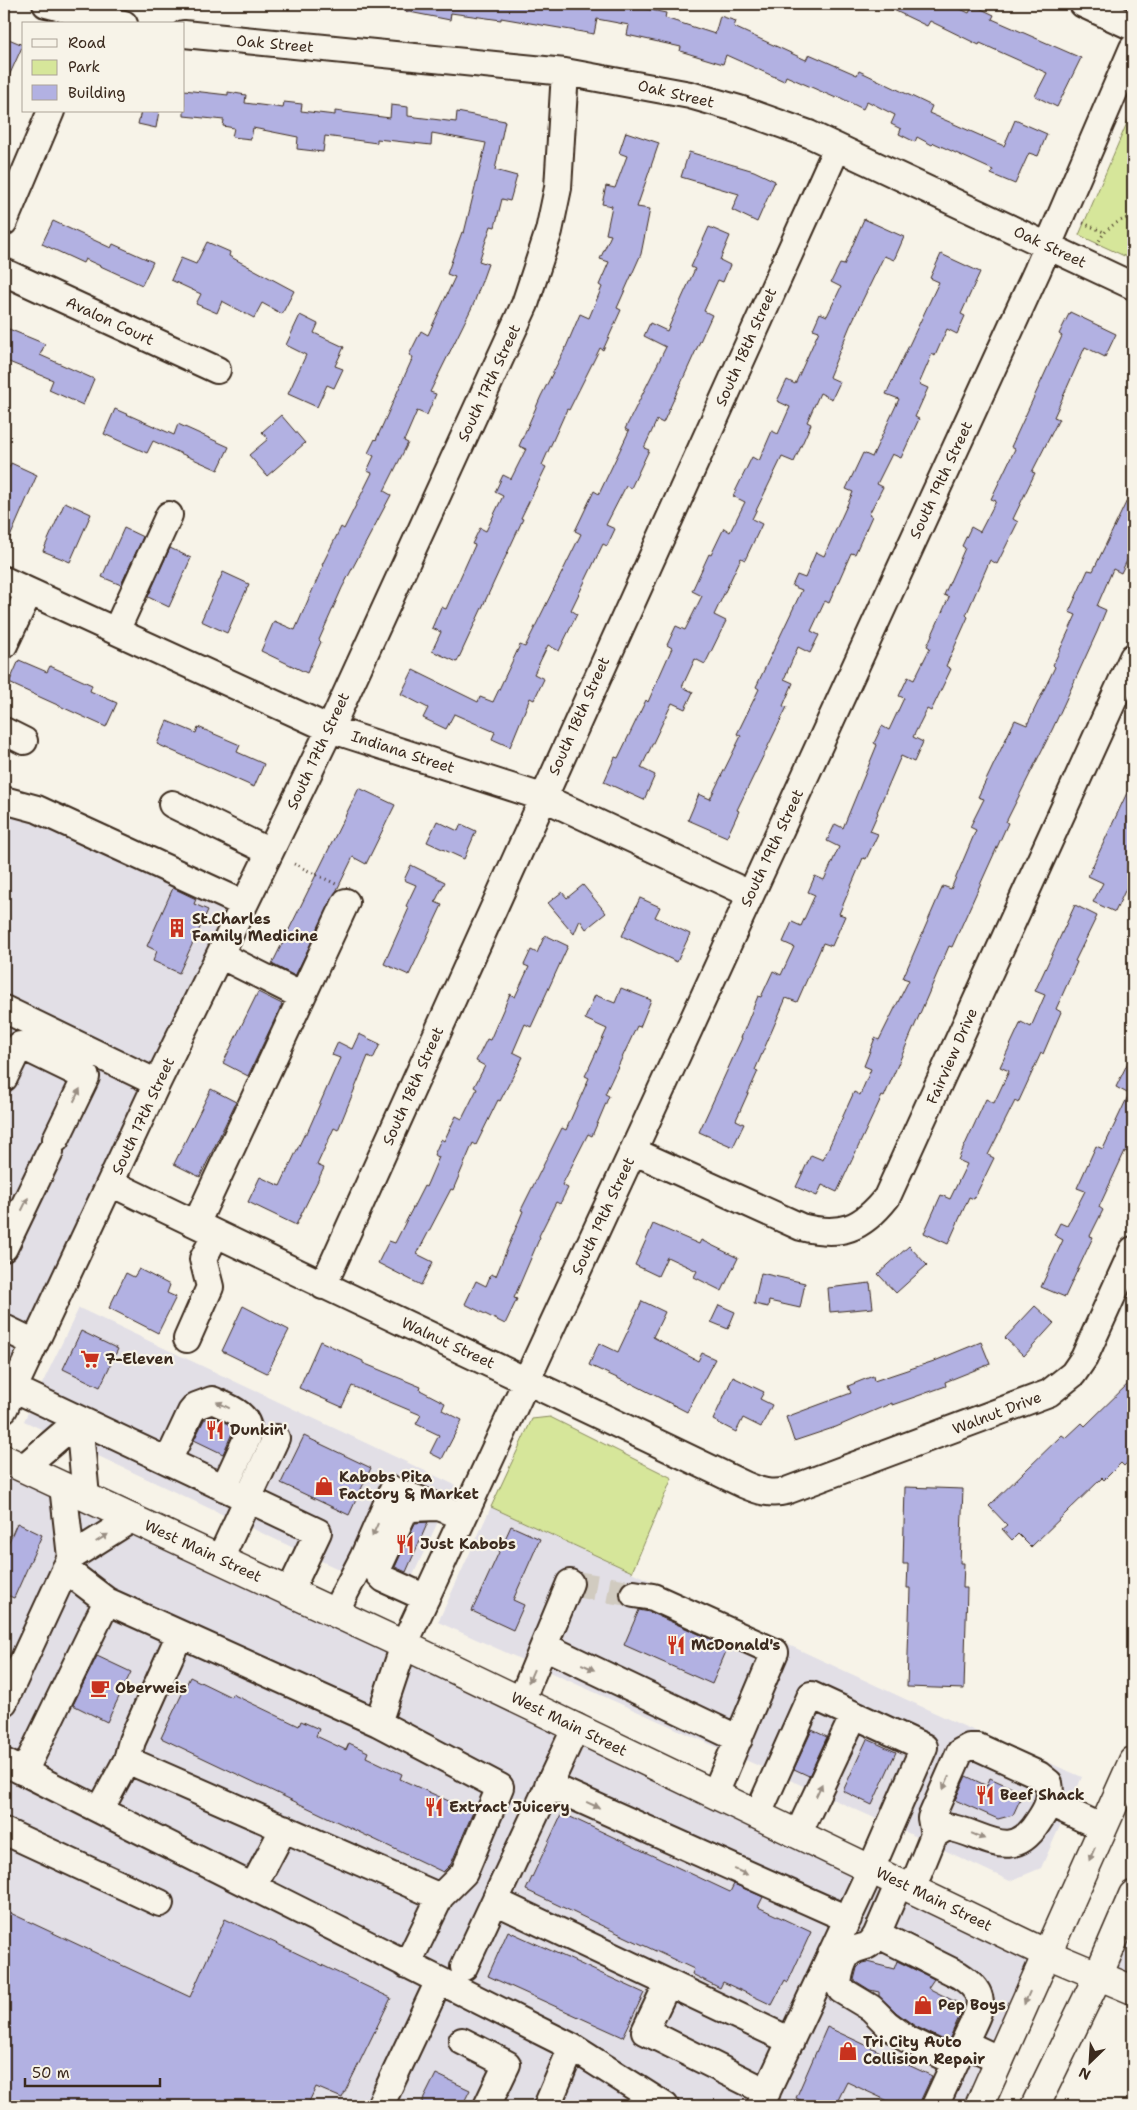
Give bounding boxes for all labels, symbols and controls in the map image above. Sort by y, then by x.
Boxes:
legend [22,22,185,112]
street label: Oak Street [235,31,315,57]
text: Road [68,33,106,53]
text: Park [68,57,100,77]
street label: Oak Street [636,75,716,113]
text: Building [68,83,125,103]
street label: Oak Street [1010,221,1090,273]
street label: South 18th Street [711,285,781,409]
street label: Avalon Court [63,292,157,350]
street label: South 17th Street [453,321,525,445]
street label: South 19th Street [905,418,977,542]
street label: South 18th Street [544,654,614,778]
street label: South 17th Street [282,689,354,813]
street label: Indiana Street [349,726,457,778]
street label: South 19th Street [736,786,808,910]
place label: St.Charles Family Medicine [192,909,318,946]
building icon: St.Charles Family Medicine [166,917,188,939]
street label: Fairview Drive [922,1005,982,1107]
street label: South 18th Street [378,1024,448,1148]
street label: South 17th Street [107,1054,179,1178]
one-way arrow [74,1088,82,1102]
street label: South 19th Street [567,1154,639,1278]
one-way arrow [21,1197,29,1211]
street label: Walnut Street [398,1313,498,1373]
supermarket icon: 7-Eleven [79,1348,101,1370]
place label: 7-Eleven [105,1349,174,1369]
street label: Walnut Drive [950,1387,1044,1439]
one-way arrow [216,1401,230,1409]
restaurant icon: Dunkin' [204,1419,226,1441]
place label: Dunkin' [230,1420,287,1440]
place label: Kabobs Pita Factory & Market [339,1467,479,1504]
shop icon: Kabobs Pita Factory & Market [313,1475,335,1497]
street label: West Main Street [141,1515,265,1587]
one-way arrow [371,1523,379,1537]
one-way arrow [95,1533,109,1542]
restaurant icon: Just Kabobs [394,1533,416,1555]
place label: Just Kabobs [420,1534,516,1554]
restaurant icon: McDonald's [665,1634,687,1656]
place label: McDonald's [691,1635,781,1655]
one-way arrow [581,1663,595,1671]
one-way arrow [527,1669,535,1683]
cafe icon: Oberweis [89,1677,111,1699]
place label: Oberweis [115,1678,187,1698]
street label: West Main Street [508,1687,630,1761]
one-way arrow [942,1776,950,1790]
one-way arrow [815,1783,823,1797]
restaurant icon: Beef Shack [974,1784,996,1806]
place label: Beef Shack [1000,1785,1085,1805]
restaurant icon: Extract Juicery [423,1796,445,1818]
place label: Extract Juicery [449,1797,570,1817]
one-way arrow [586,1802,600,1810]
one-way arrow [971,1833,986,1841]
one-way arrow [1088,1847,1096,1861]
street label: West Main Street [873,1862,995,1936]
one-way arrow [734,1868,748,1876]
one-way arrow [1023,1991,1031,2005]
shop icon: Pep Boys [912,1994,934,2016]
place label: Pep Boys [938,1995,1006,2015]
place label: Tri City Auto Collision Repair [863,2032,985,2069]
north arrow [1064,2038,1114,2088]
shop icon: Tri City Auto Collision Repair [837,2040,859,2062]
scale bar [25,2055,160,2087]
text: 50 m [32,2063,70,2083]
text: N [1076,2063,1093,2084]

